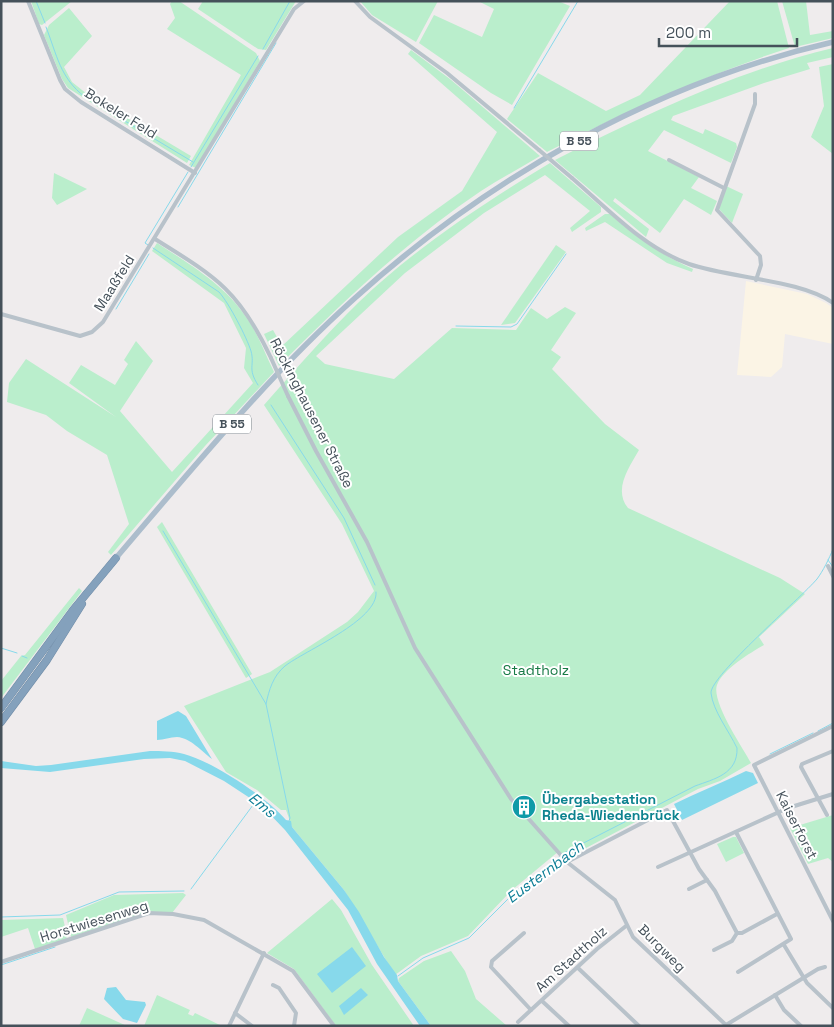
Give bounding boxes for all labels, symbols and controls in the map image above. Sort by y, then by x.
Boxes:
scale bar [659,15,796,47]
text: 200 m [666,23,711,42]
street label: Bokeler Feld [81,84,161,142]
road number: B 55 [560,132,598,150]
street label: Maaßfeld [90,251,138,315]
street label: Röckinghausener Straße [266,335,358,491]
road number: B 55 [213,414,251,434]
park label: Stadtholz [503,661,569,679]
water label: Ems [245,788,280,822]
street label: Kaiserforst [772,788,822,862]
place label: Übergabestation Rheda-Wiedenbrück [542,790,680,824]
building icon: Übergabestation Rheda-Wiedenbrück [511,794,537,820]
water label: Eusternbach [502,836,588,907]
street label: Horstwiesenweg [38,896,150,946]
street label: Burgweg [634,920,690,976]
street label: Am Stadtholz [531,922,611,996]

